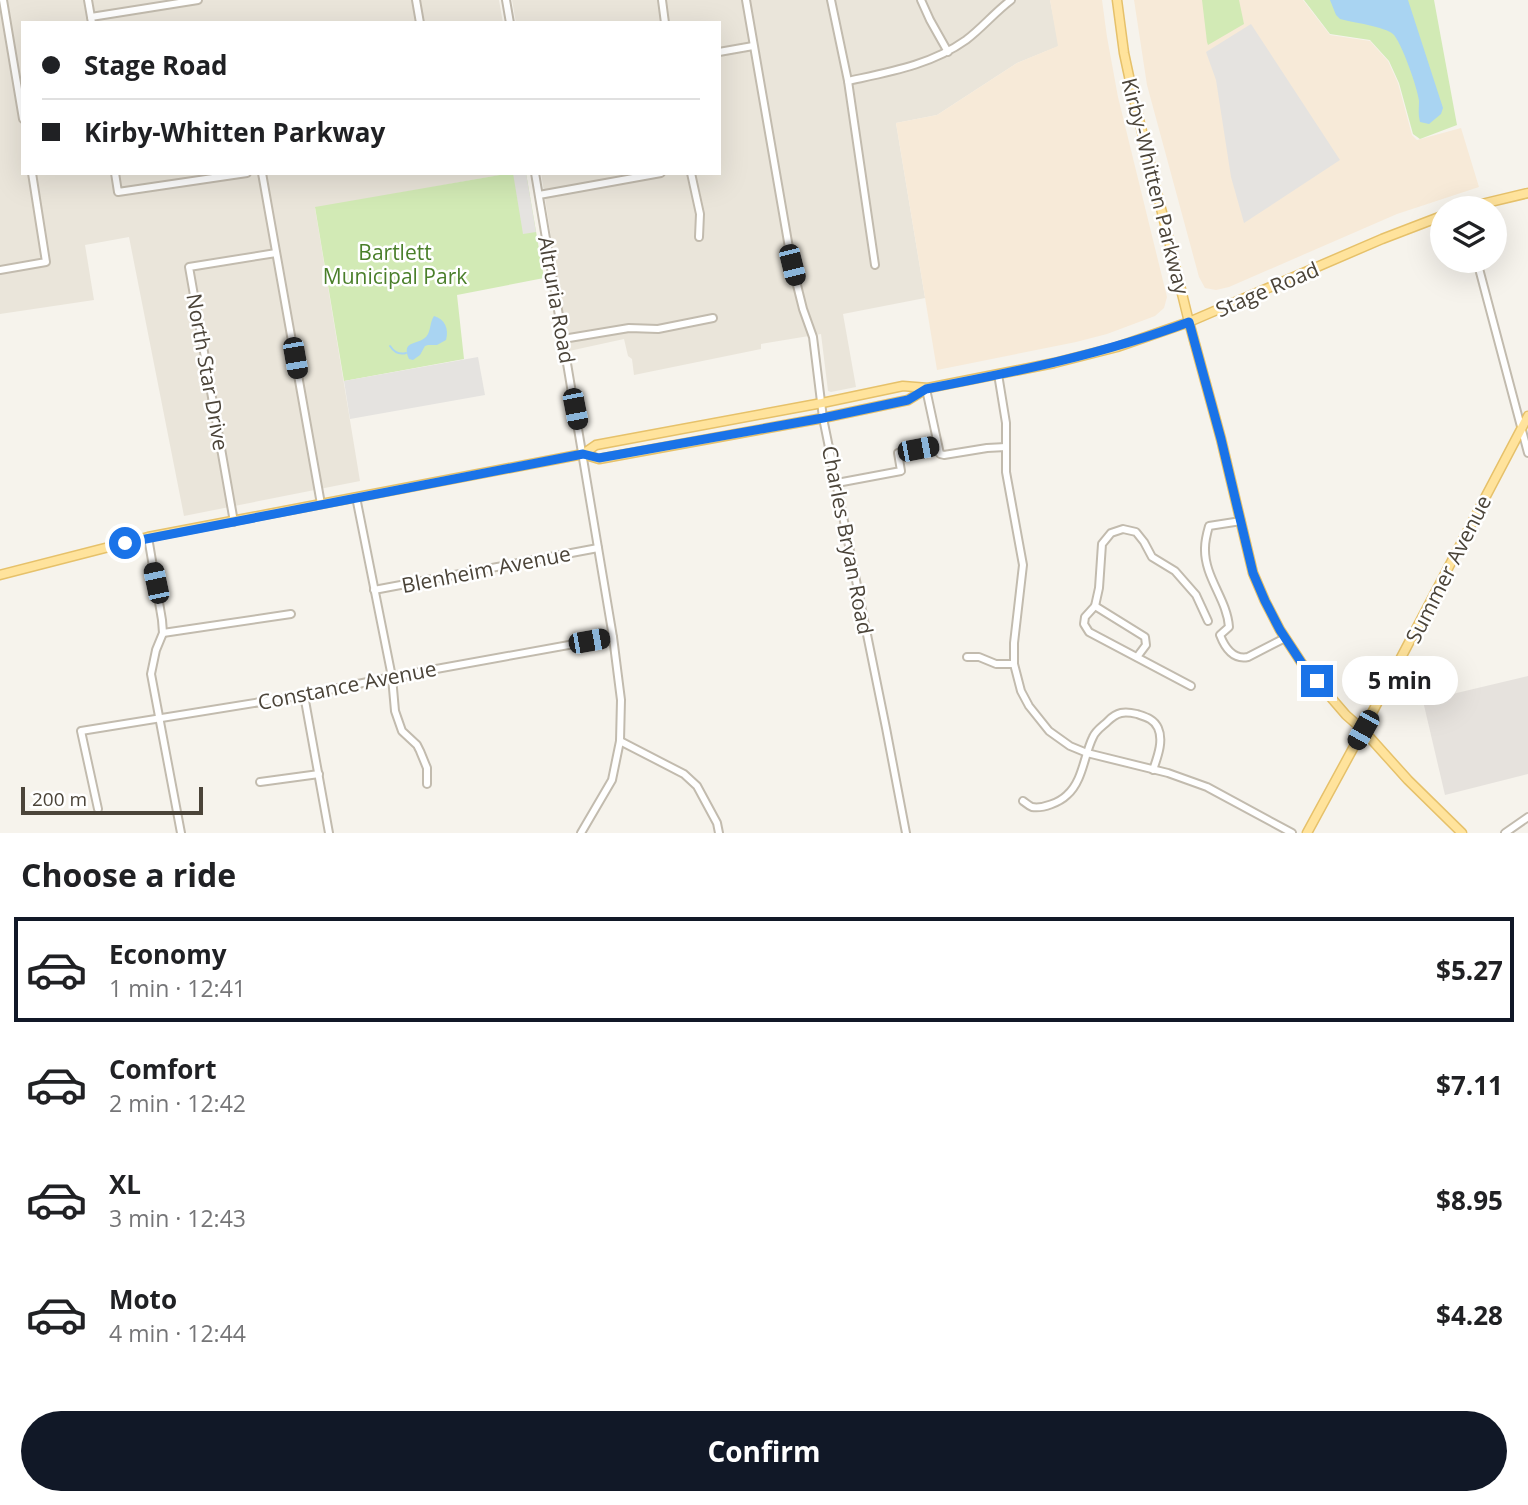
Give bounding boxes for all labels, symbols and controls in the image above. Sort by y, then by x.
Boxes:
text: Stage Road [84,47,228,83]
street label: Kirby-Whitten Parkway [1116,75,1197,298]
text: Kirby-Whitten Parkway [84,114,385,150]
map controls [1430,196,1507,273]
button: layers [1430,196,1507,273]
street label: Altruria Road [532,234,582,366]
park label: Bartlett Municipal Park [323,238,467,290]
car [777,242,808,288]
street label: Stage Road [1211,255,1323,323]
street label: North Star Drive [180,291,236,453]
car [282,335,309,381]
car [561,386,590,432]
car [896,435,941,463]
street label: Charles Bryan Road [816,443,880,637]
street label: Summer Avenue [1399,490,1497,648]
route start [109,527,141,559]
street label: Blenheim Avenue [399,539,573,599]
car [142,560,171,606]
car [567,627,612,655]
street label: Constance Avenue [255,654,439,716]
callout: 5 min [1342,656,1457,706]
text: 5 min [1368,664,1432,696]
route end [1301,665,1333,697]
car [1344,707,1383,753]
scale bar [21,784,203,816]
text: 200 m [32,786,87,812]
text: Choose a ride [21,853,236,896]
text: Economy [109,936,227,972]
icon: car [25,938,88,1001]
text: $5.27 [1436,952,1503,988]
text: 1 min · 12:41 [109,972,246,1004]
text: Comfort [109,1051,216,1087]
icon: car [25,1053,88,1116]
text: $7.11 [1436,1067,1503,1103]
text: 2 min · 12:42 [109,1087,246,1119]
text: XL [109,1166,141,1202]
icon: car [25,1168,88,1231]
text: $8.95 [1436,1182,1503,1218]
text: 3 min · 12:43 [109,1202,246,1234]
text: Moto [109,1281,177,1317]
icon: car [25,1283,88,1346]
text: $4.28 [1436,1297,1503,1333]
text: 4 min · 12:44 [109,1317,246,1349]
button: Confirm [21,1411,1507,1491]

